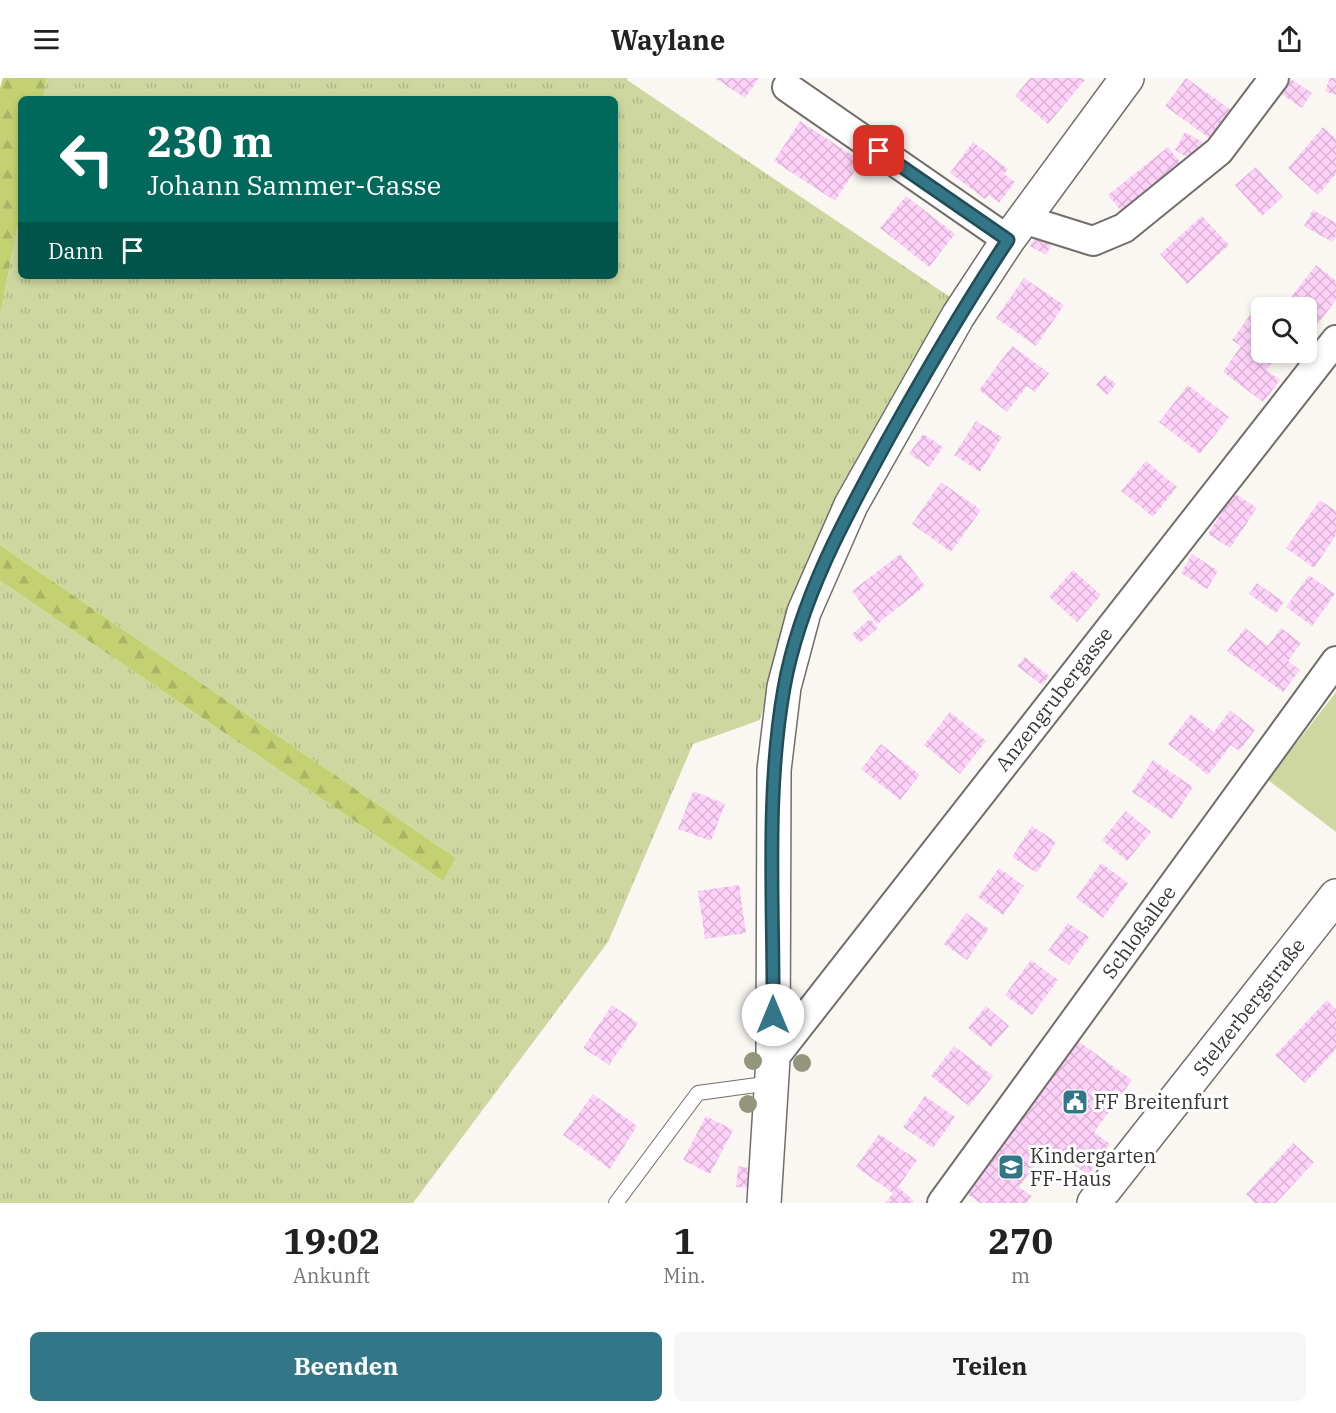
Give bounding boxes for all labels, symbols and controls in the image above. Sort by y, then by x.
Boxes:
text: Waylane [611,22,725,57]
icon: menu [30,23,63,56]
icon: share [1273,23,1306,56]
text: 230 m [147,114,273,169]
icon: left [48,120,126,198]
pin [853,125,904,176]
icon: arrive [862,134,895,167]
text: Johann Sammer-Gasse [147,167,441,202]
icon: arrive [116,234,149,267]
text: Dann [48,236,104,265]
map controls [1251,297,1317,363]
button: search [1251,297,1317,363]
street label: Anzengrubergasse [989,621,1118,776]
street label: Schloßallee [1096,880,1182,984]
street label: Stelzerbergstraße [1186,932,1311,1081]
position arrow [741,983,805,1047]
public building icon: FF Breitenfurt [1060,1087,1090,1117]
place label: FF Breitenfurt [1094,1088,1229,1115]
place label: Kindergarten FF-Haus [1030,1142,1157,1192]
school or university icon: Kindergarten FF-Haus [996,1152,1026,1182]
text: 19:02 [283,1217,380,1264]
text: 1 [673,1217,695,1264]
text: 270 [988,1217,1053,1264]
text: Ankunft [293,1262,370,1289]
text: Min. [663,1262,705,1289]
text: m [1011,1262,1030,1289]
button: Beenden [30,1332,662,1401]
button: Teilen [674,1332,1306,1401]

